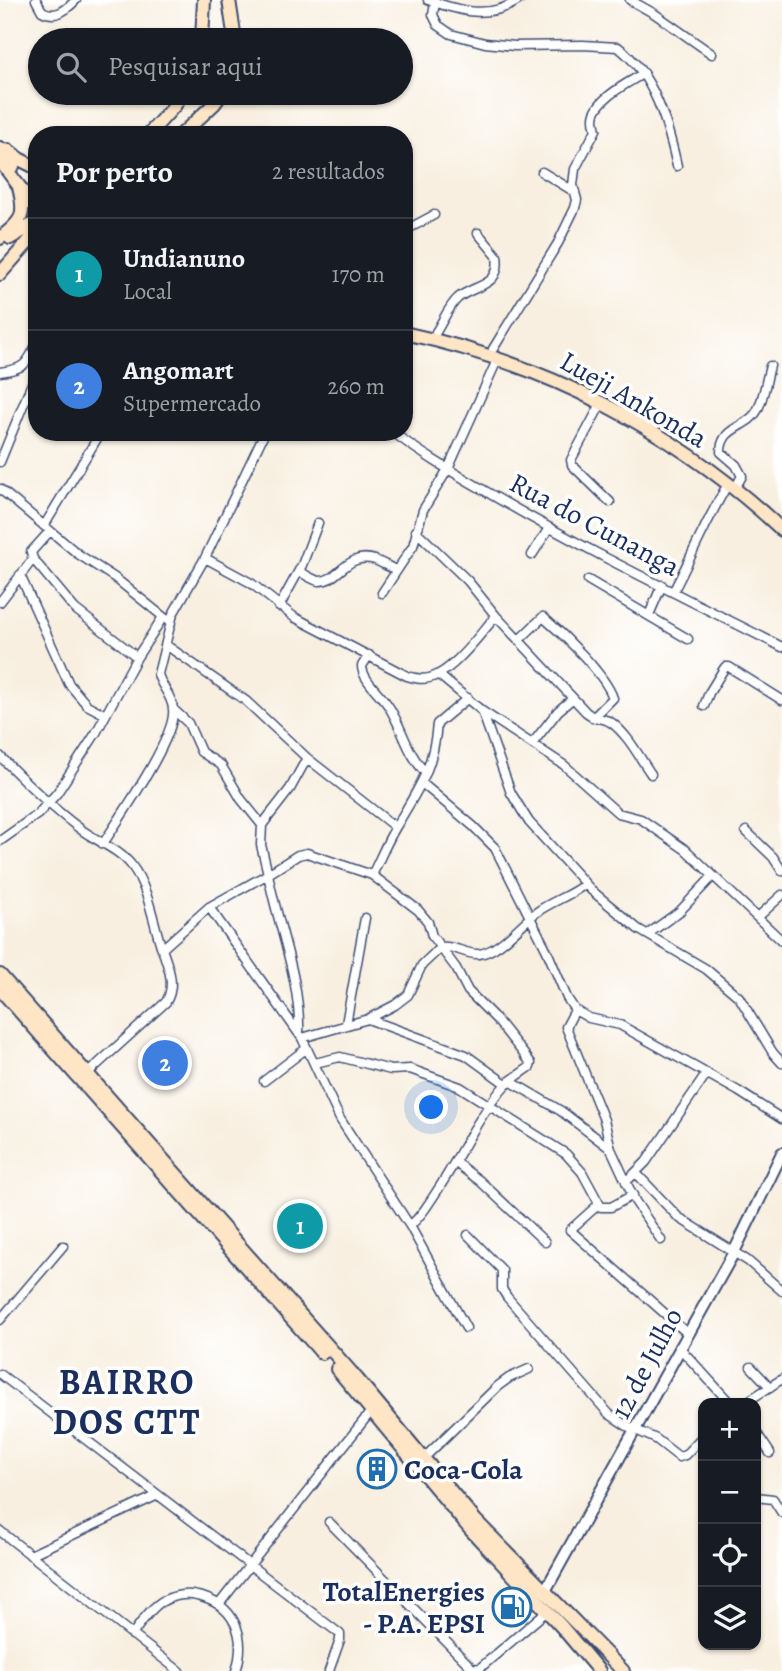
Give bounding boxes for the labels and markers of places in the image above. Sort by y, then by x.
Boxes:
pin: 2 [142,1037,188,1089]
pin: 1 [277,1200,323,1252]
building icon: Coca-Cola [356,1448,398,1490]
place label: Coca-Cola [404,1451,523,1489]
place label: TotalEnergies - P.A. EPSI [323,1573,485,1643]
fuel station icon: TotalEnergies - P.A. EPSI [491,1586,533,1628]

